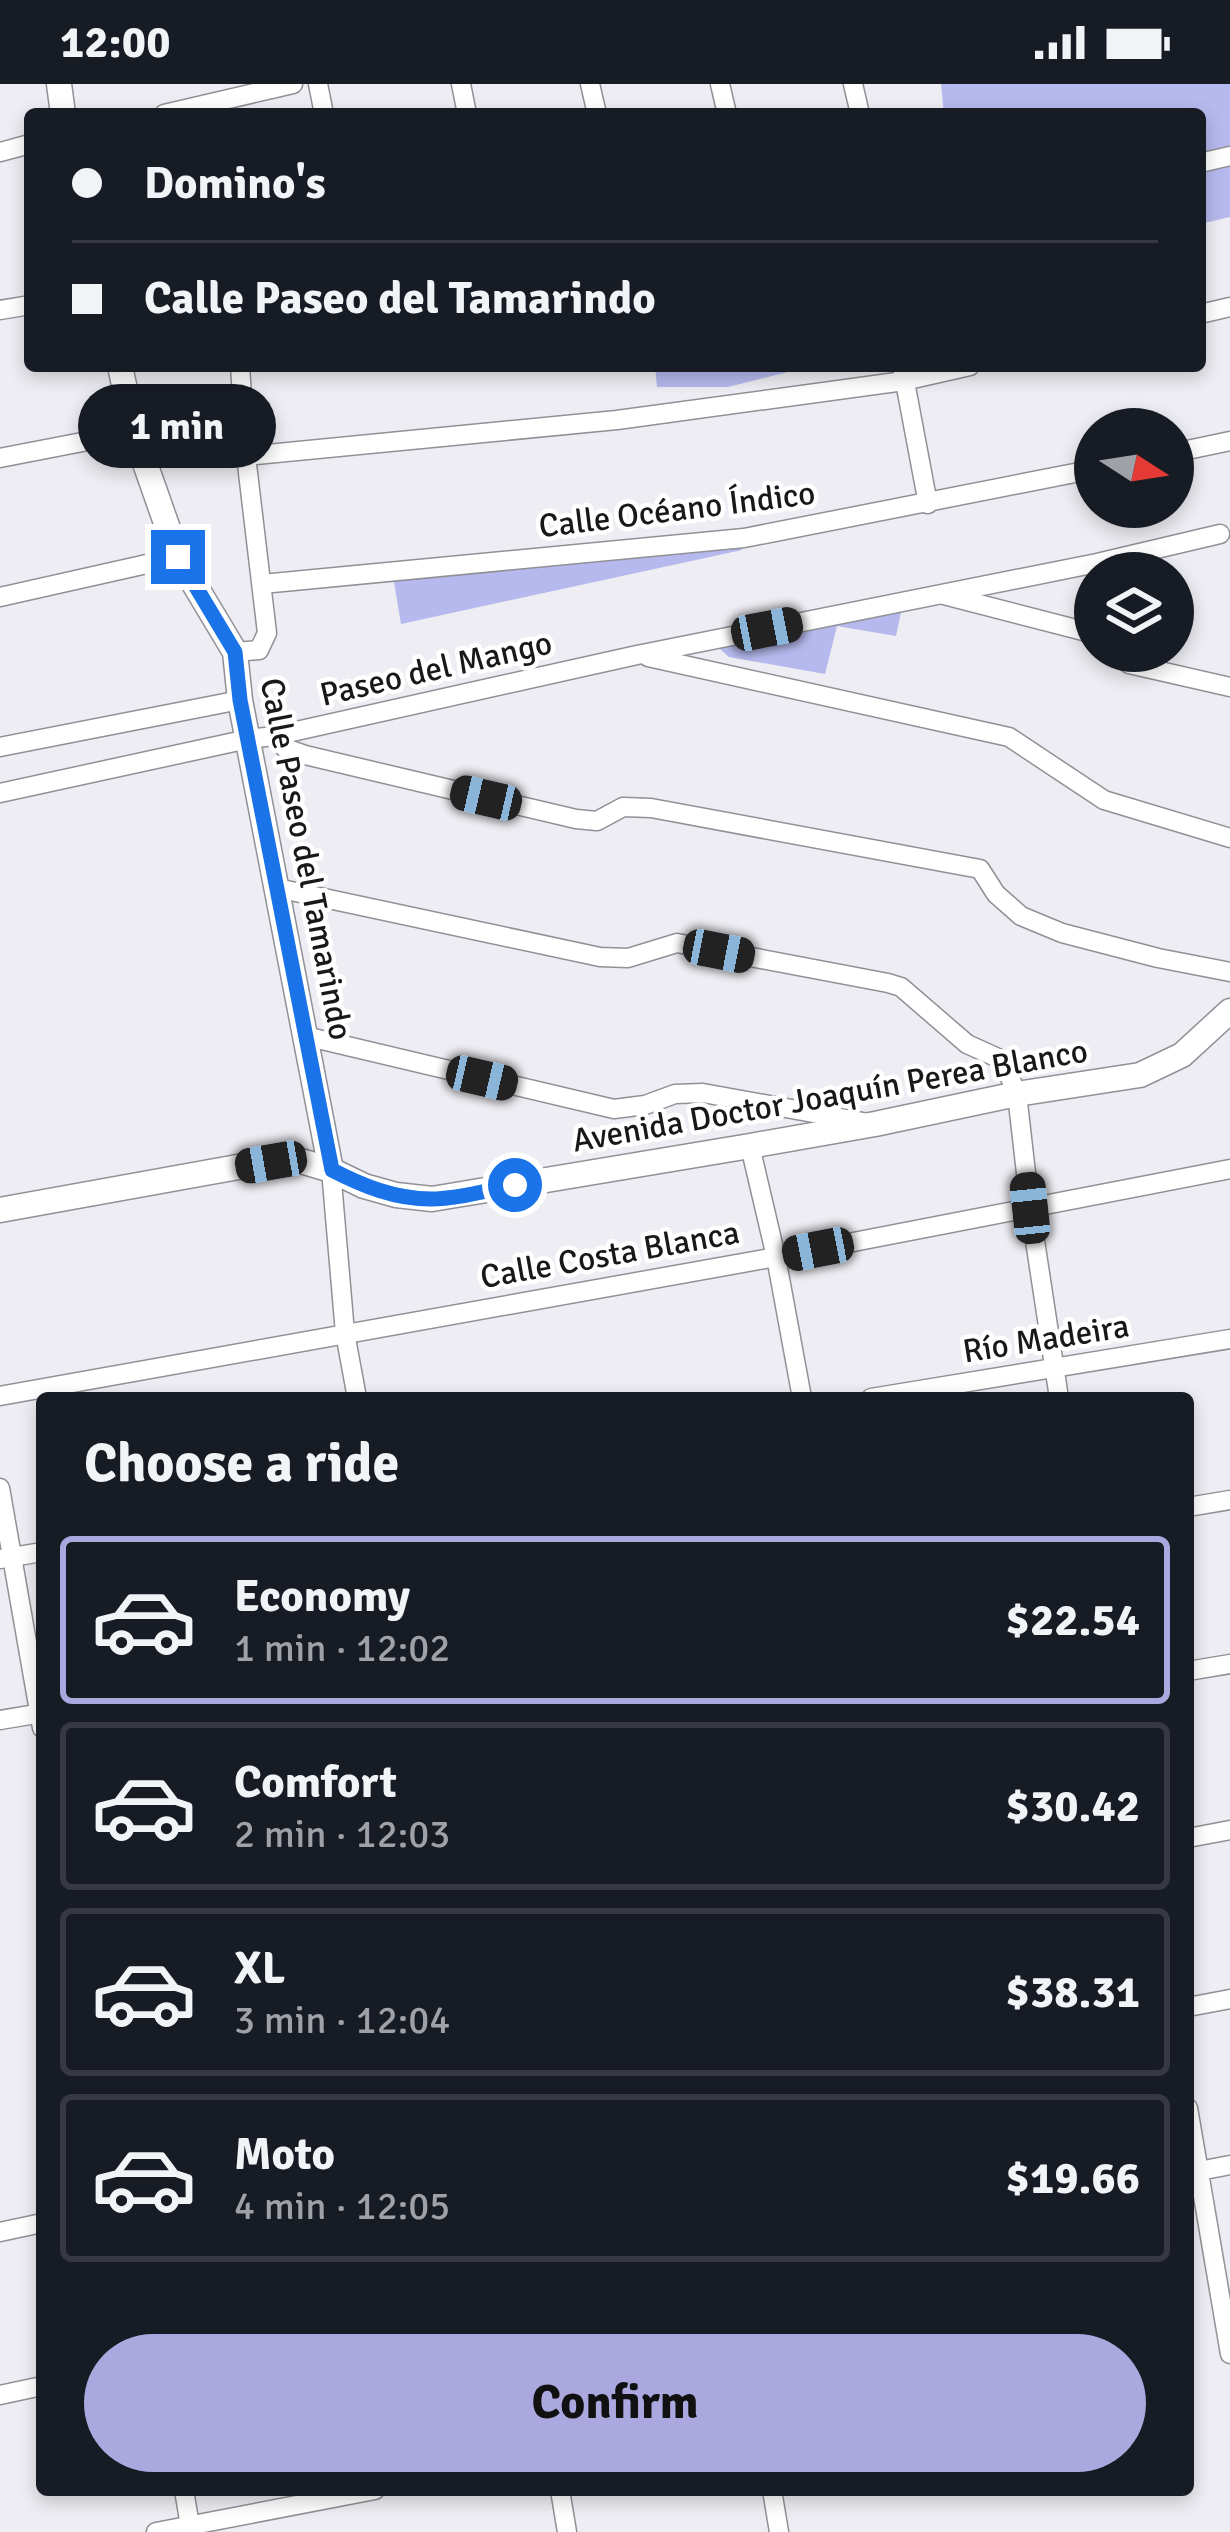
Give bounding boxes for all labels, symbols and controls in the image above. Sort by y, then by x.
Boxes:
text: 12:00 [60,15,170,70]
text: Domino's [144,156,326,211]
text: Calle Paseo del Tamarindo [144,271,656,326]
callout: 1 min [79,383,277,467]
text: 1 min [130,402,224,450]
north arrow [1074,408,1194,528]
map controls [1074,408,1194,672]
street label: Calle Océano Índico [536,473,818,547]
route end [151,530,205,584]
button: layers [1074,552,1194,672]
car [728,604,806,654]
street label: Paseo del Mango [316,622,556,716]
street label: Calle Paseo del Tamarindo [251,675,361,1043]
car [447,772,525,824]
car [680,926,758,976]
street label: Avenida Doctor Joaquín Perea Blanco [569,1030,1091,1162]
car [443,1052,521,1104]
car [232,1138,310,1186]
route start [488,1158,542,1212]
car [1008,1170,1052,1246]
street label: Calle Costa Blanca [477,1212,743,1298]
car [779,1224,857,1274]
street label: Río Madeira [960,1306,1132,1372]
text: Choose a ride [84,1430,399,1497]
icon: car [90,1566,198,1674]
text: Economy [234,1569,410,1624]
text: $22.54 [1006,1593,1140,1648]
text: 1 min · 12:02 [234,1624,450,1672]
icon: car [90,1752,198,1860]
text: Comfort [234,1755,397,1810]
text: $30.42 [1006,1779,1140,1834]
text: 2 min · 12:03 [234,1810,450,1858]
icon: car [90,1938,198,2046]
text: XL [234,1941,285,1996]
text: $38.31 [1006,1965,1140,2020]
text: 3 min · 12:04 [234,1996,450,2044]
icon: car [90,2124,198,2232]
text: Moto [234,2127,335,2182]
text: $19.66 [1006,2151,1140,2206]
text: 4 min · 12:05 [234,2182,450,2230]
button: Confirm [84,2334,1146,2472]

